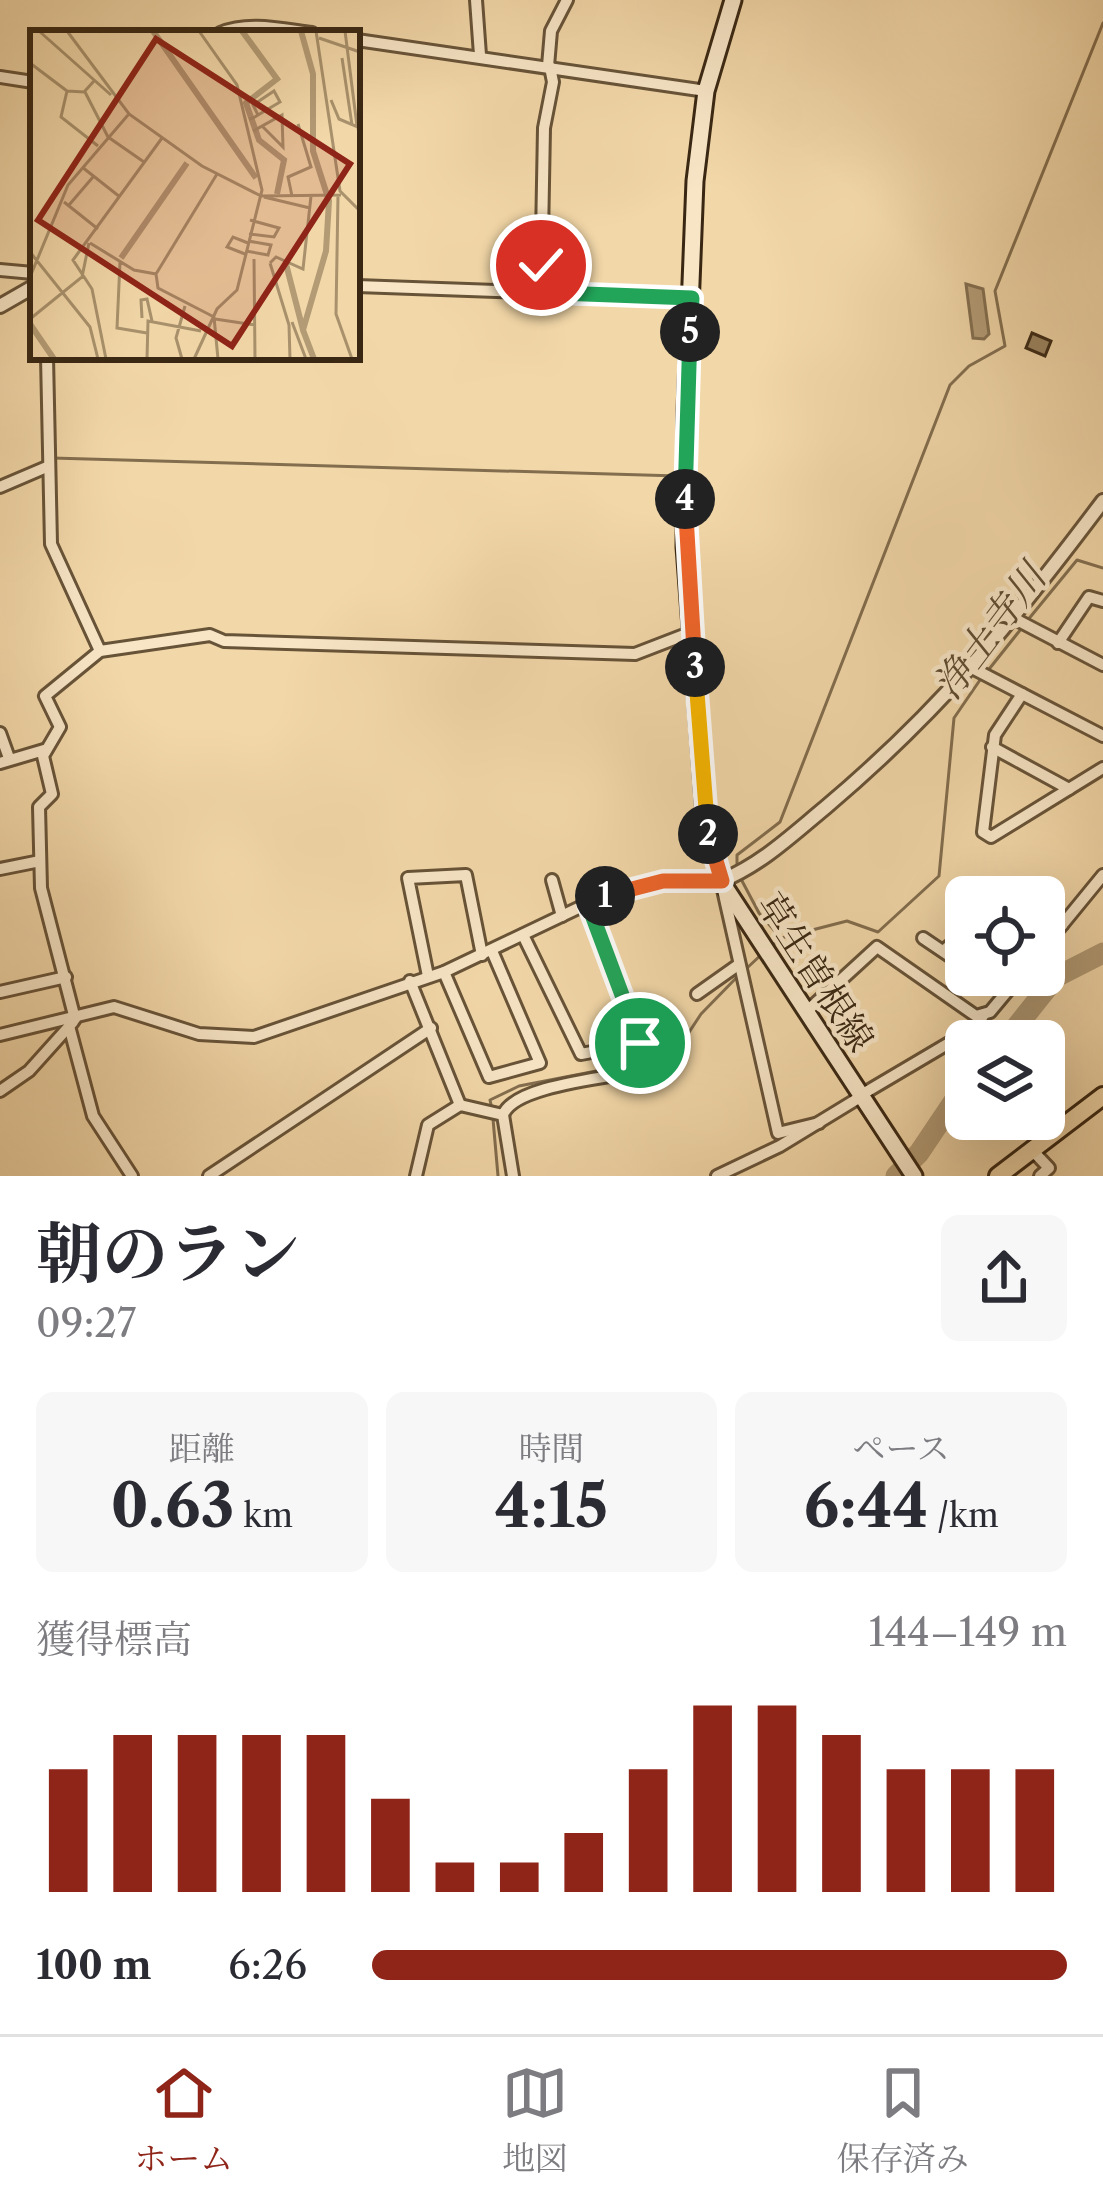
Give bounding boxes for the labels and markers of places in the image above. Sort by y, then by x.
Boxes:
pin [490,214,592,316]
pin: 5 [660,302,720,362]
pin: 4 [655,469,715,529]
pin: 3 [665,637,725,697]
pin: 2 [678,804,738,864]
pin: 1 [575,866,635,926]
pin [589,992,691,1094]

